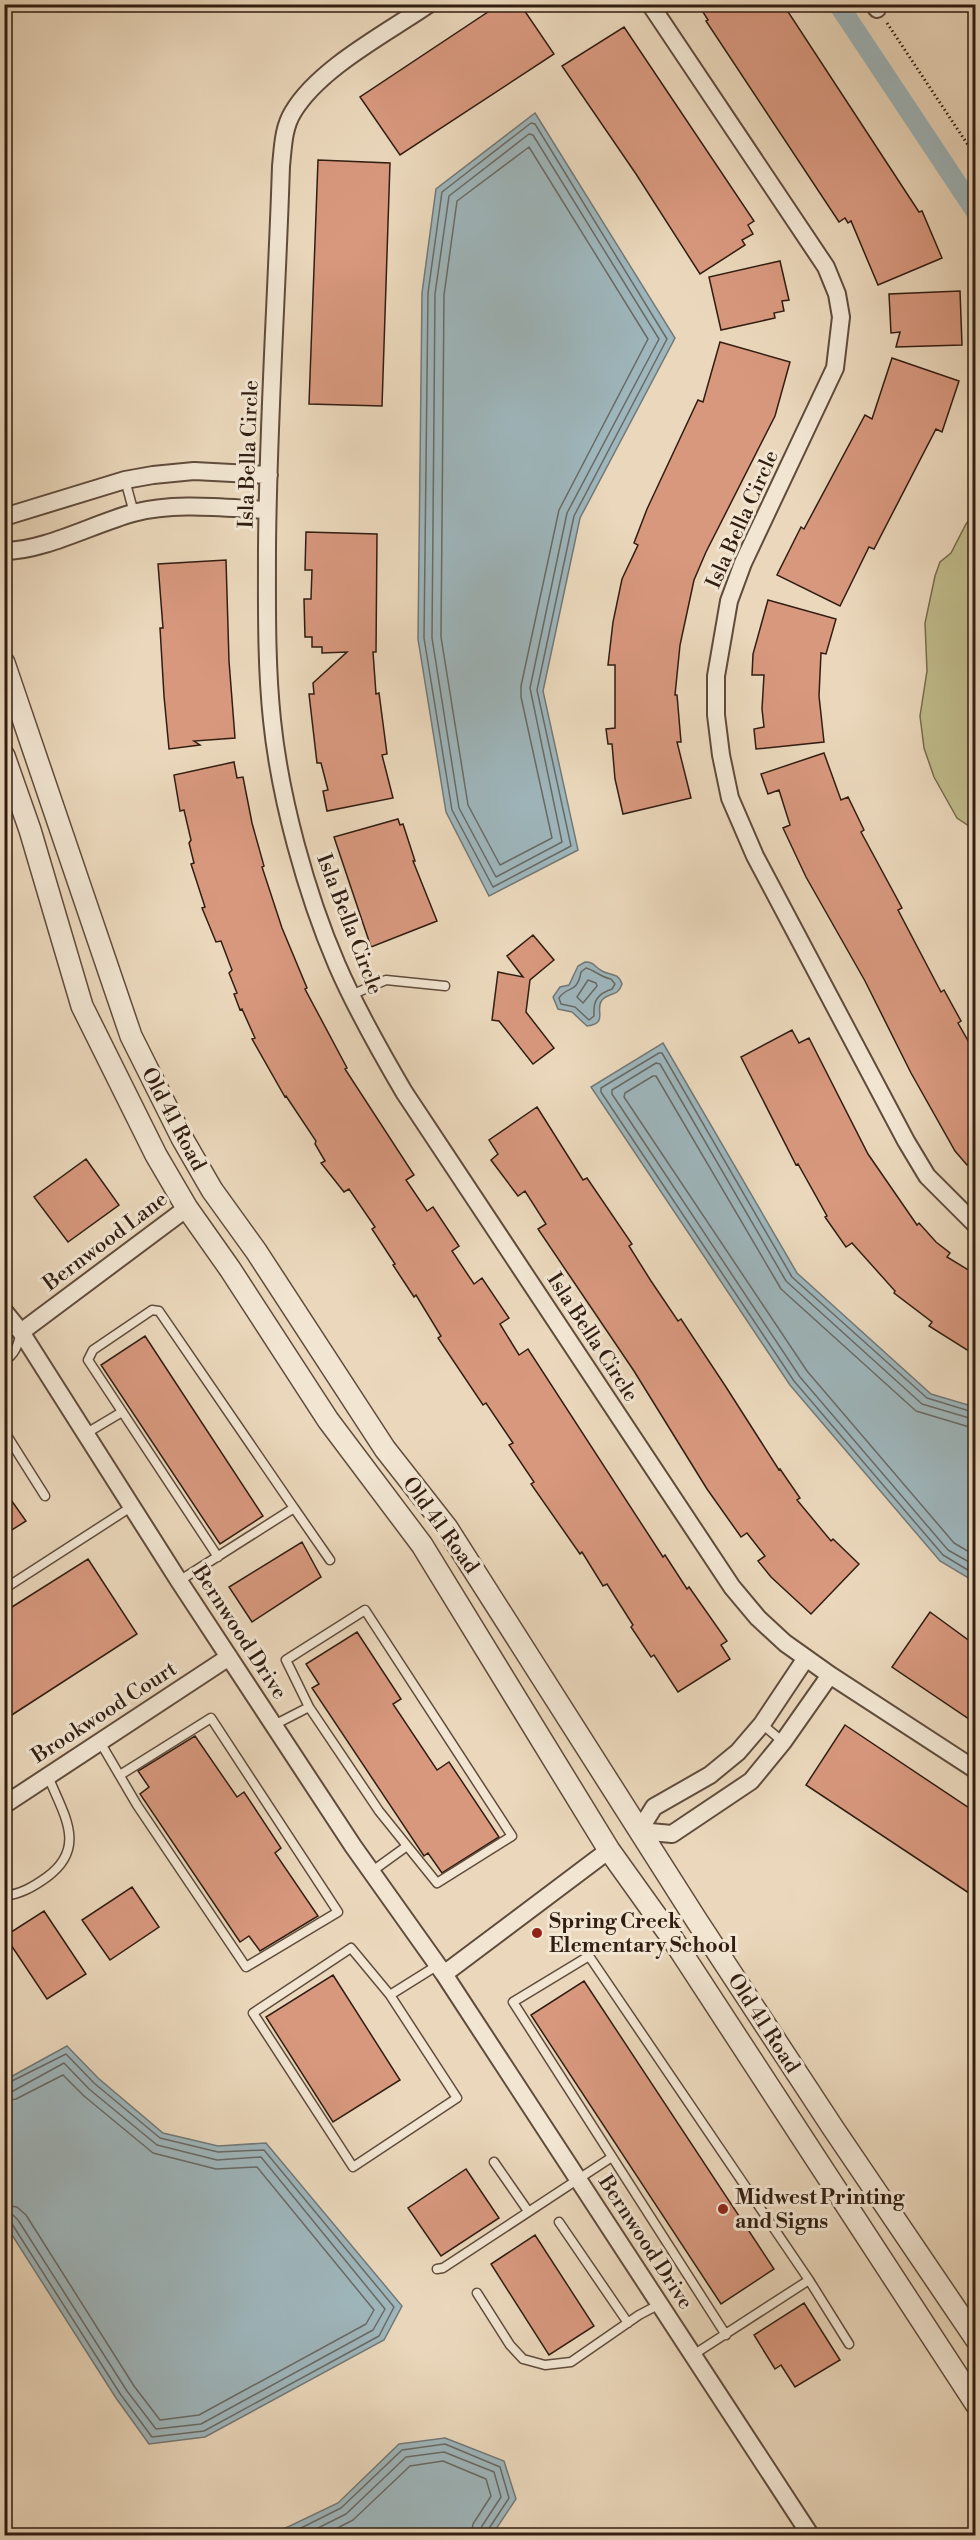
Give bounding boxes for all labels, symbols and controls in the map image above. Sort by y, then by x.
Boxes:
street label: Isla Bella Circle [233,379,265,529]
street label: Isla Bella Circle [701,446,785,593]
street label: Isla Bella Circle [310,850,388,998]
street label: Old 41 Road [135,1063,211,1176]
street label: Bernwood Lane [37,1187,173,1298]
street label: Isla Bella Circle [541,1268,644,1407]
street label: Old 41 Road [396,1472,484,1579]
street label: Bernwood Drive [186,1560,292,1705]
street label: Brookwood Court [26,1656,182,1770]
place label: Spring Creek Elementary School [549,1909,737,1959]
marker: Spring Creek Elementary School [530,1926,544,1940]
street label: Old 41 Road [721,1969,805,2078]
street label: Bernwood Drive [592,2170,698,2315]
place label: Midwest Printing and Signs [735,2185,906,2235]
marker: Midwest Printing and Signs [716,2202,730,2216]

